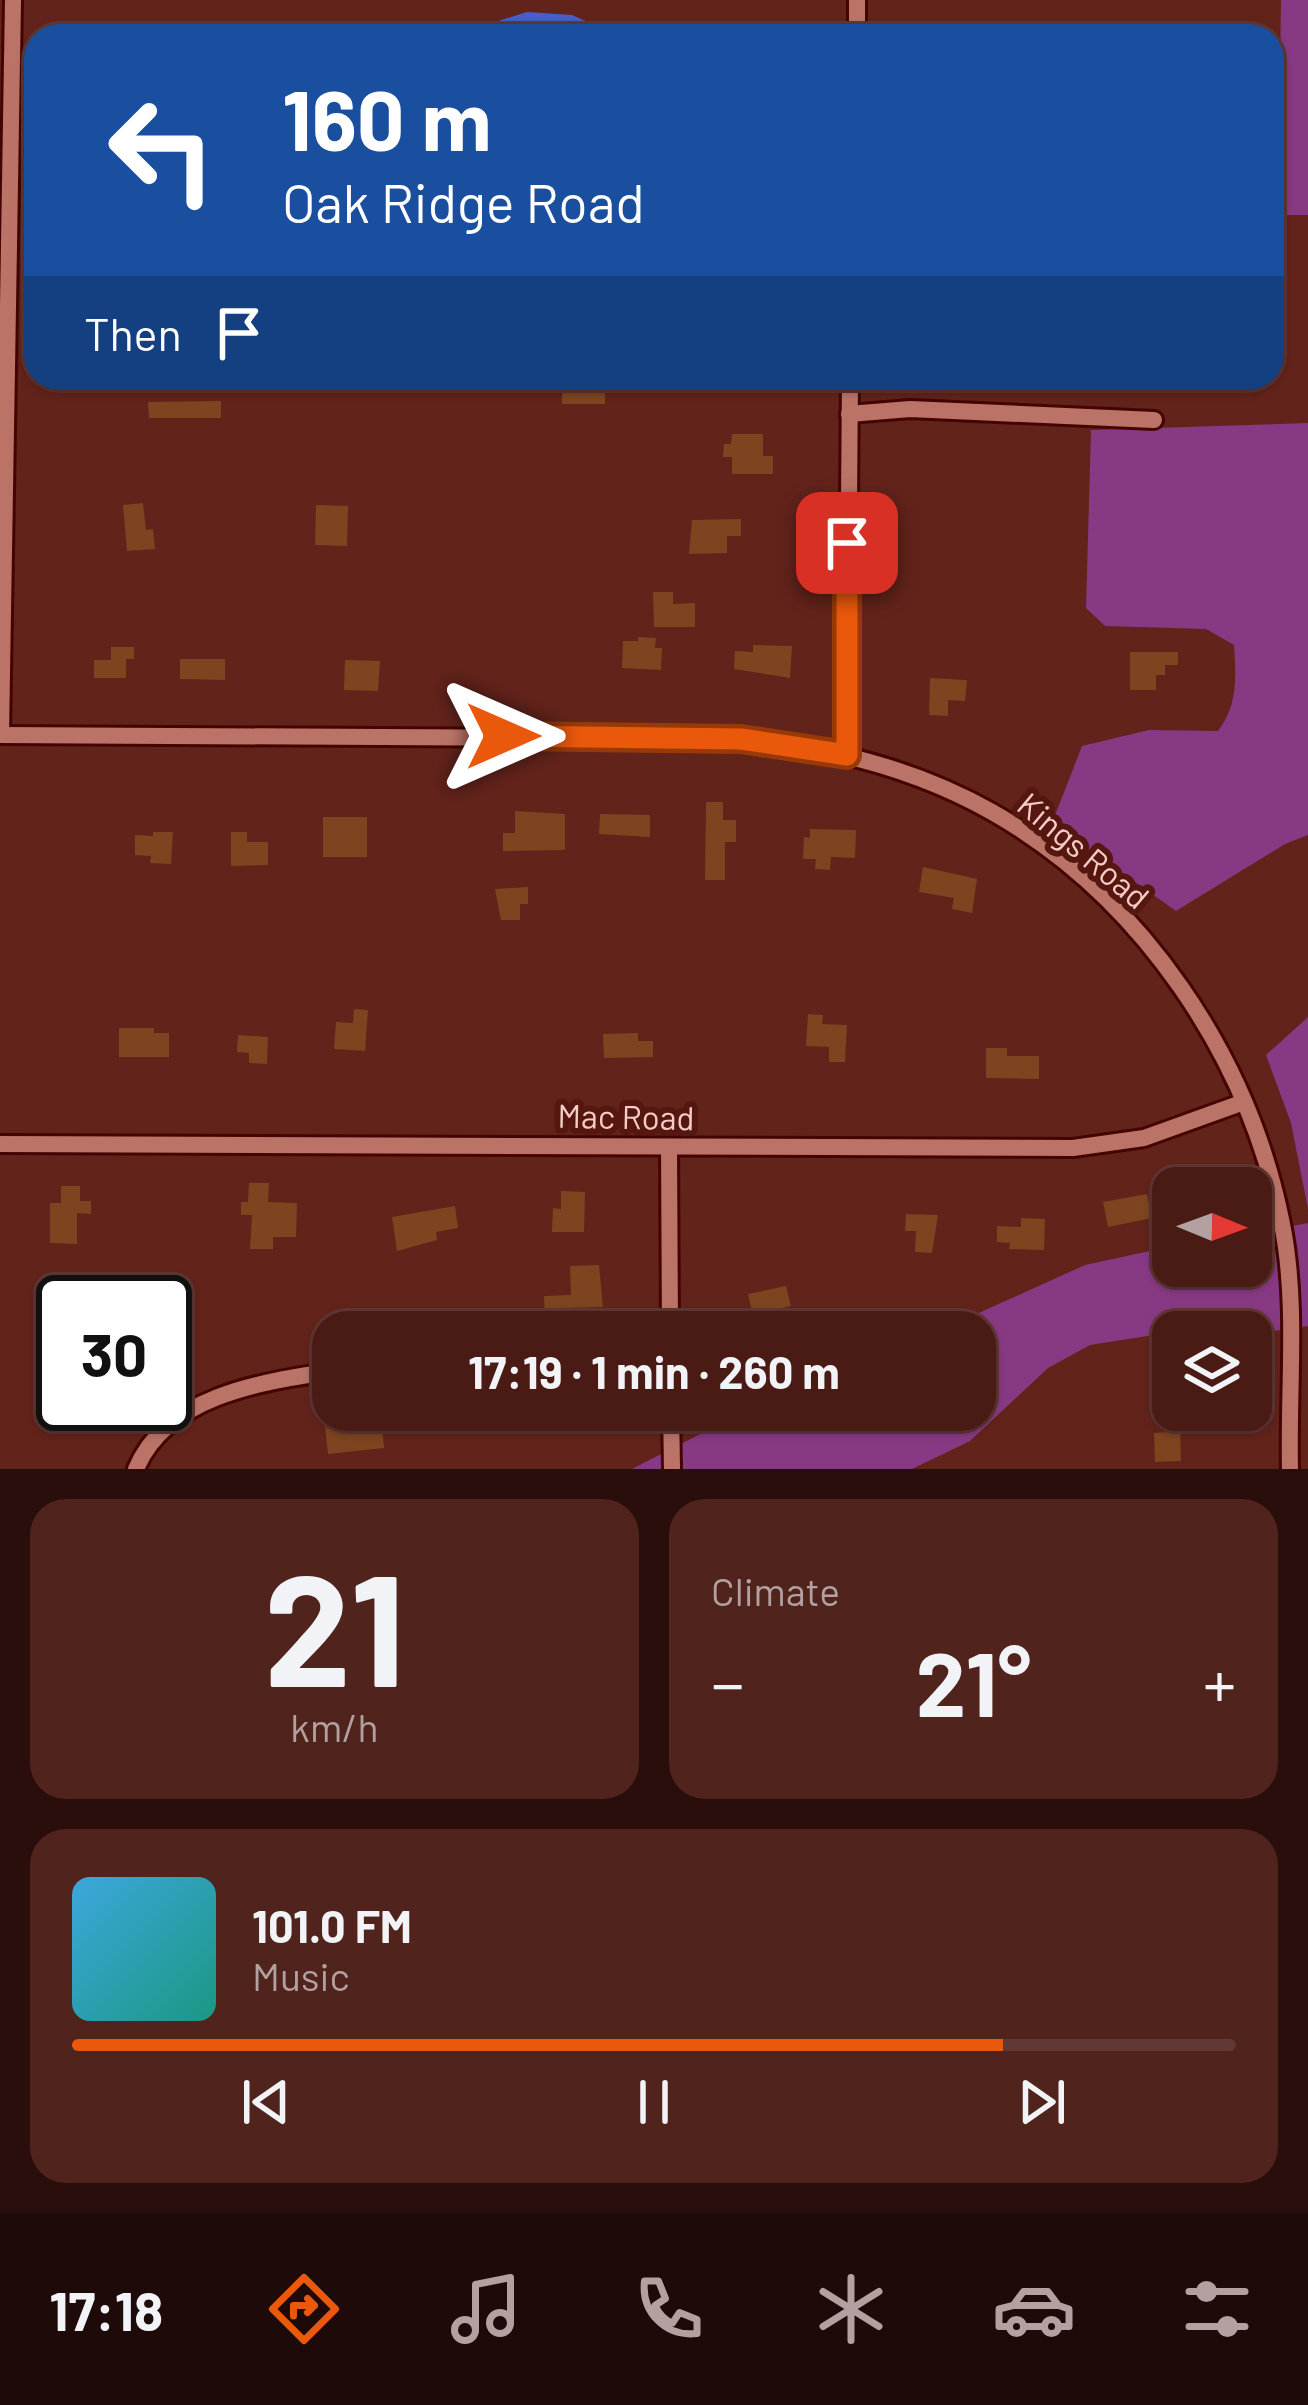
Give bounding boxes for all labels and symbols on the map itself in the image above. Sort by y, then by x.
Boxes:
pin [796,492,898,594]
position arrow [440,673,566,799]
street label: Kings Road [1010,784,1158,916]
street label: Mac Road [557,1095,695,1137]
north arrow [1152,1167,1272,1287]
speed limit sign: 30 [36,1275,192,1431]

